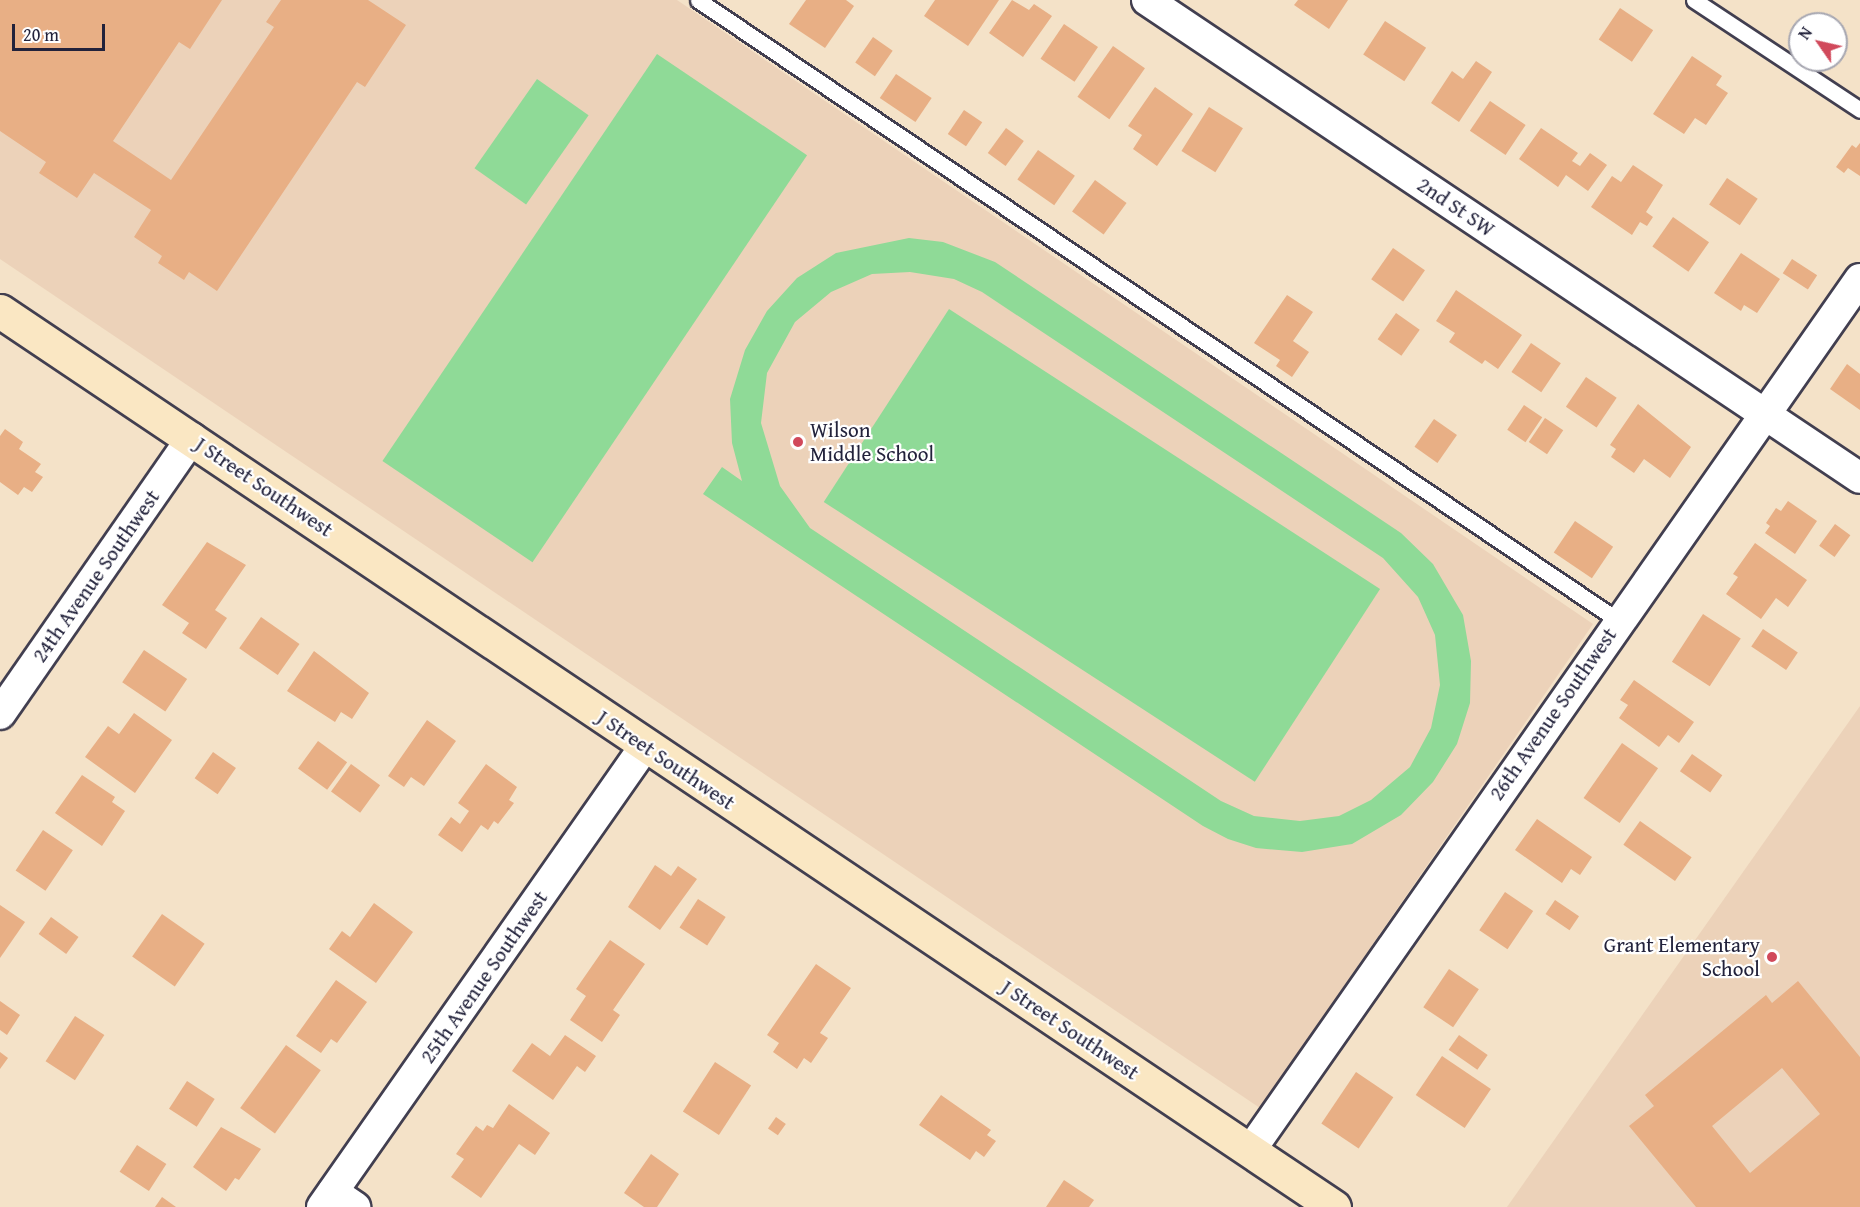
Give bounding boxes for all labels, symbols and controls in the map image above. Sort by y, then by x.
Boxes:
scale bar [15,12,108,50]
north arrow [1788,12,1848,72]
text: 20 m [23,21,59,48]
text: N [1792,22,1818,44]
street label: 2nd St SW [1412,172,1500,242]
place label: Wilson Middle School [810,417,934,467]
street label: J Street Southwest [190,432,338,542]
marker: Wilson Middle School [791,435,805,449]
street label: 24th Avenue Southwest [27,485,165,667]
street label: 26th Avenue Southwest [1484,623,1622,805]
street label: J Street Southwest [592,705,740,815]
street label: 25th Avenue Southwest [415,886,553,1068]
place label: Grant Elementary School [1604,932,1760,982]
marker: Grant Elementary School [1765,950,1779,964]
street label: J Street Southwest [996,975,1144,1085]

